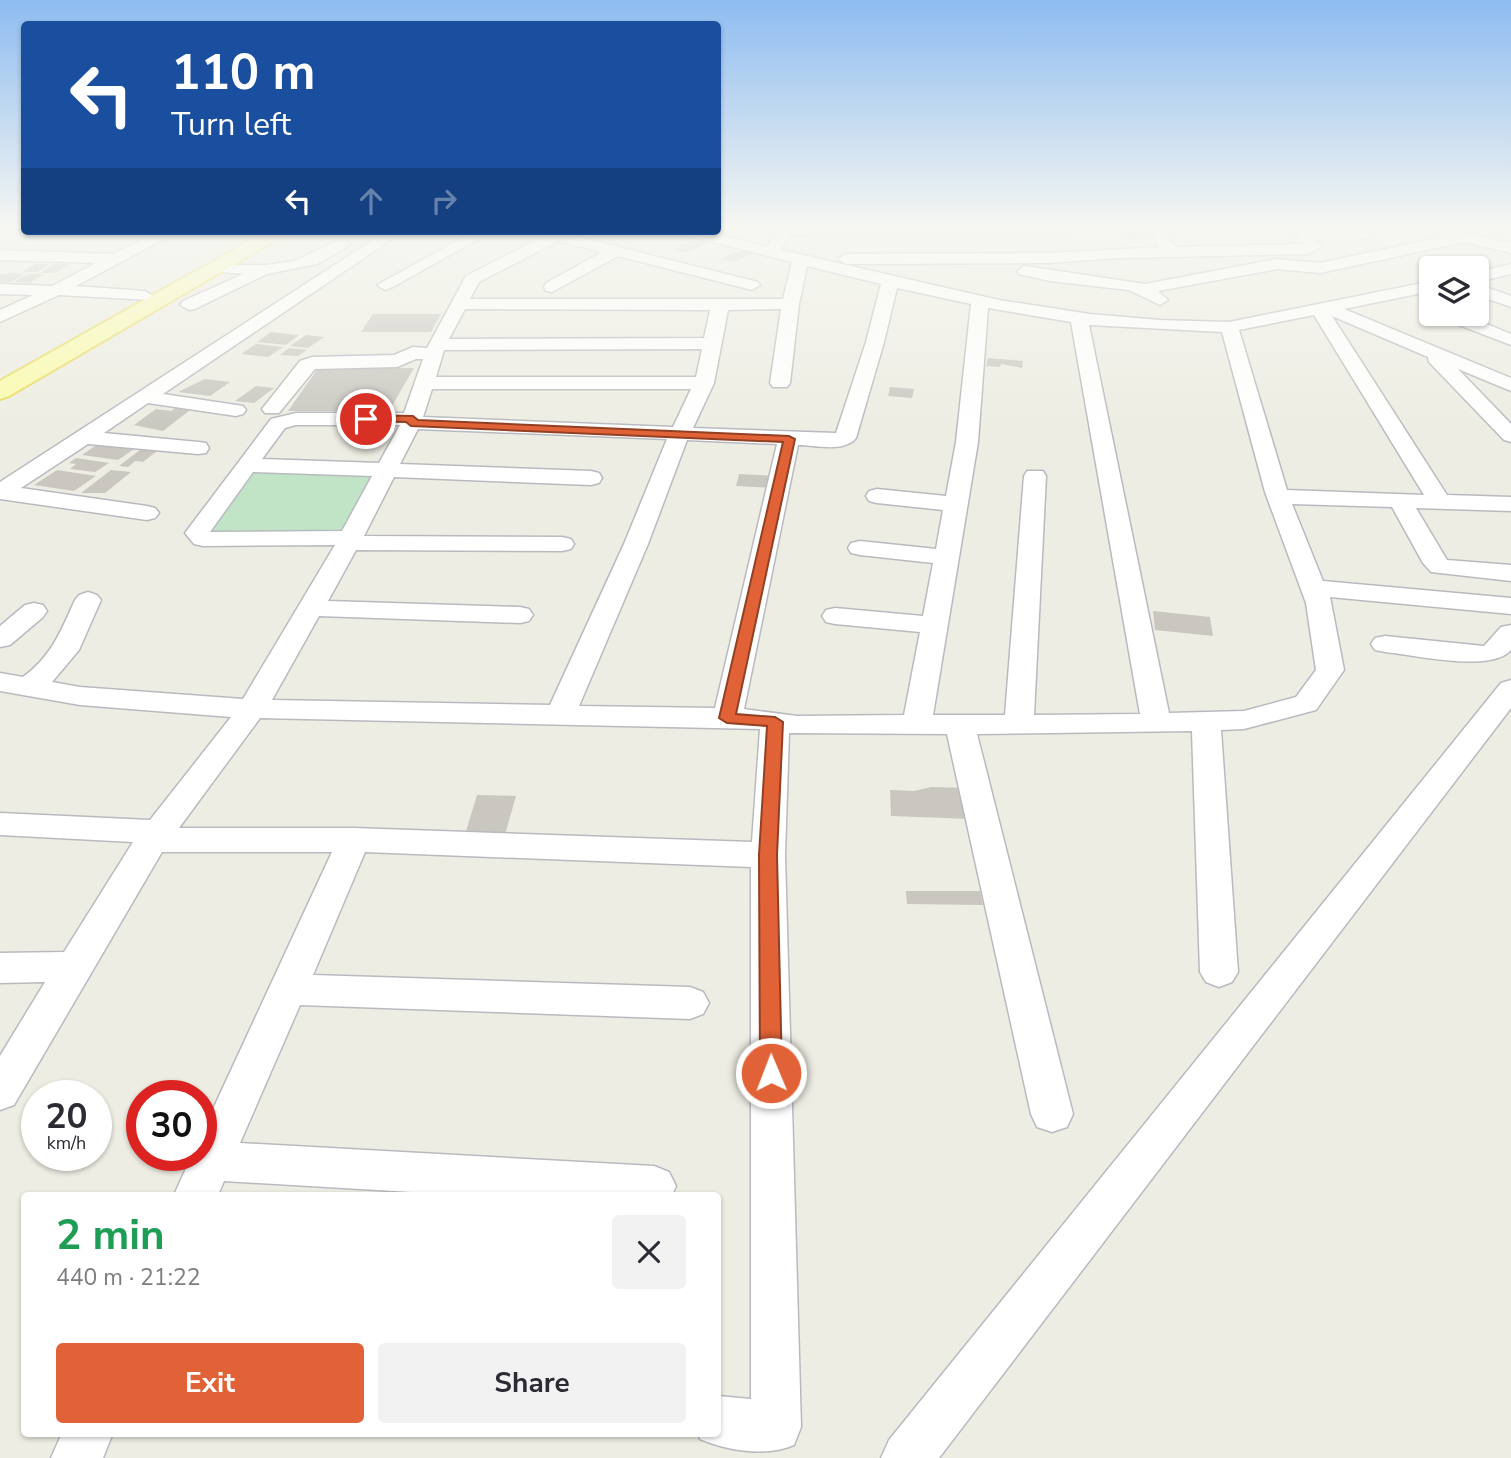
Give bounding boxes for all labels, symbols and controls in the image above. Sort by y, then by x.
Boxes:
text: 110 m [171,39,315,106]
icon: left [56,49,147,140]
text: Turn left [171,103,291,146]
icon: left [279,182,317,220]
icon: ahead [352,182,390,220]
icon: right [425,182,463,220]
map controls [1419,256,1489,326]
button: layers [1419,256,1489,326]
pin [336,389,396,449]
icon: arrive [347,400,385,438]
position arrow [734,1036,808,1110]
speed limit sign: 30 [126,1080,217,1171]
text: 20 [45,1093,88,1140]
text: km/h [47,1131,86,1155]
text: 2 min [56,1207,165,1264]
button: close [612,1215,686,1289]
text: 440 m · 21:22 [56,1262,201,1293]
button: Exit [56,1343,364,1423]
button: Share [378,1343,686,1423]

